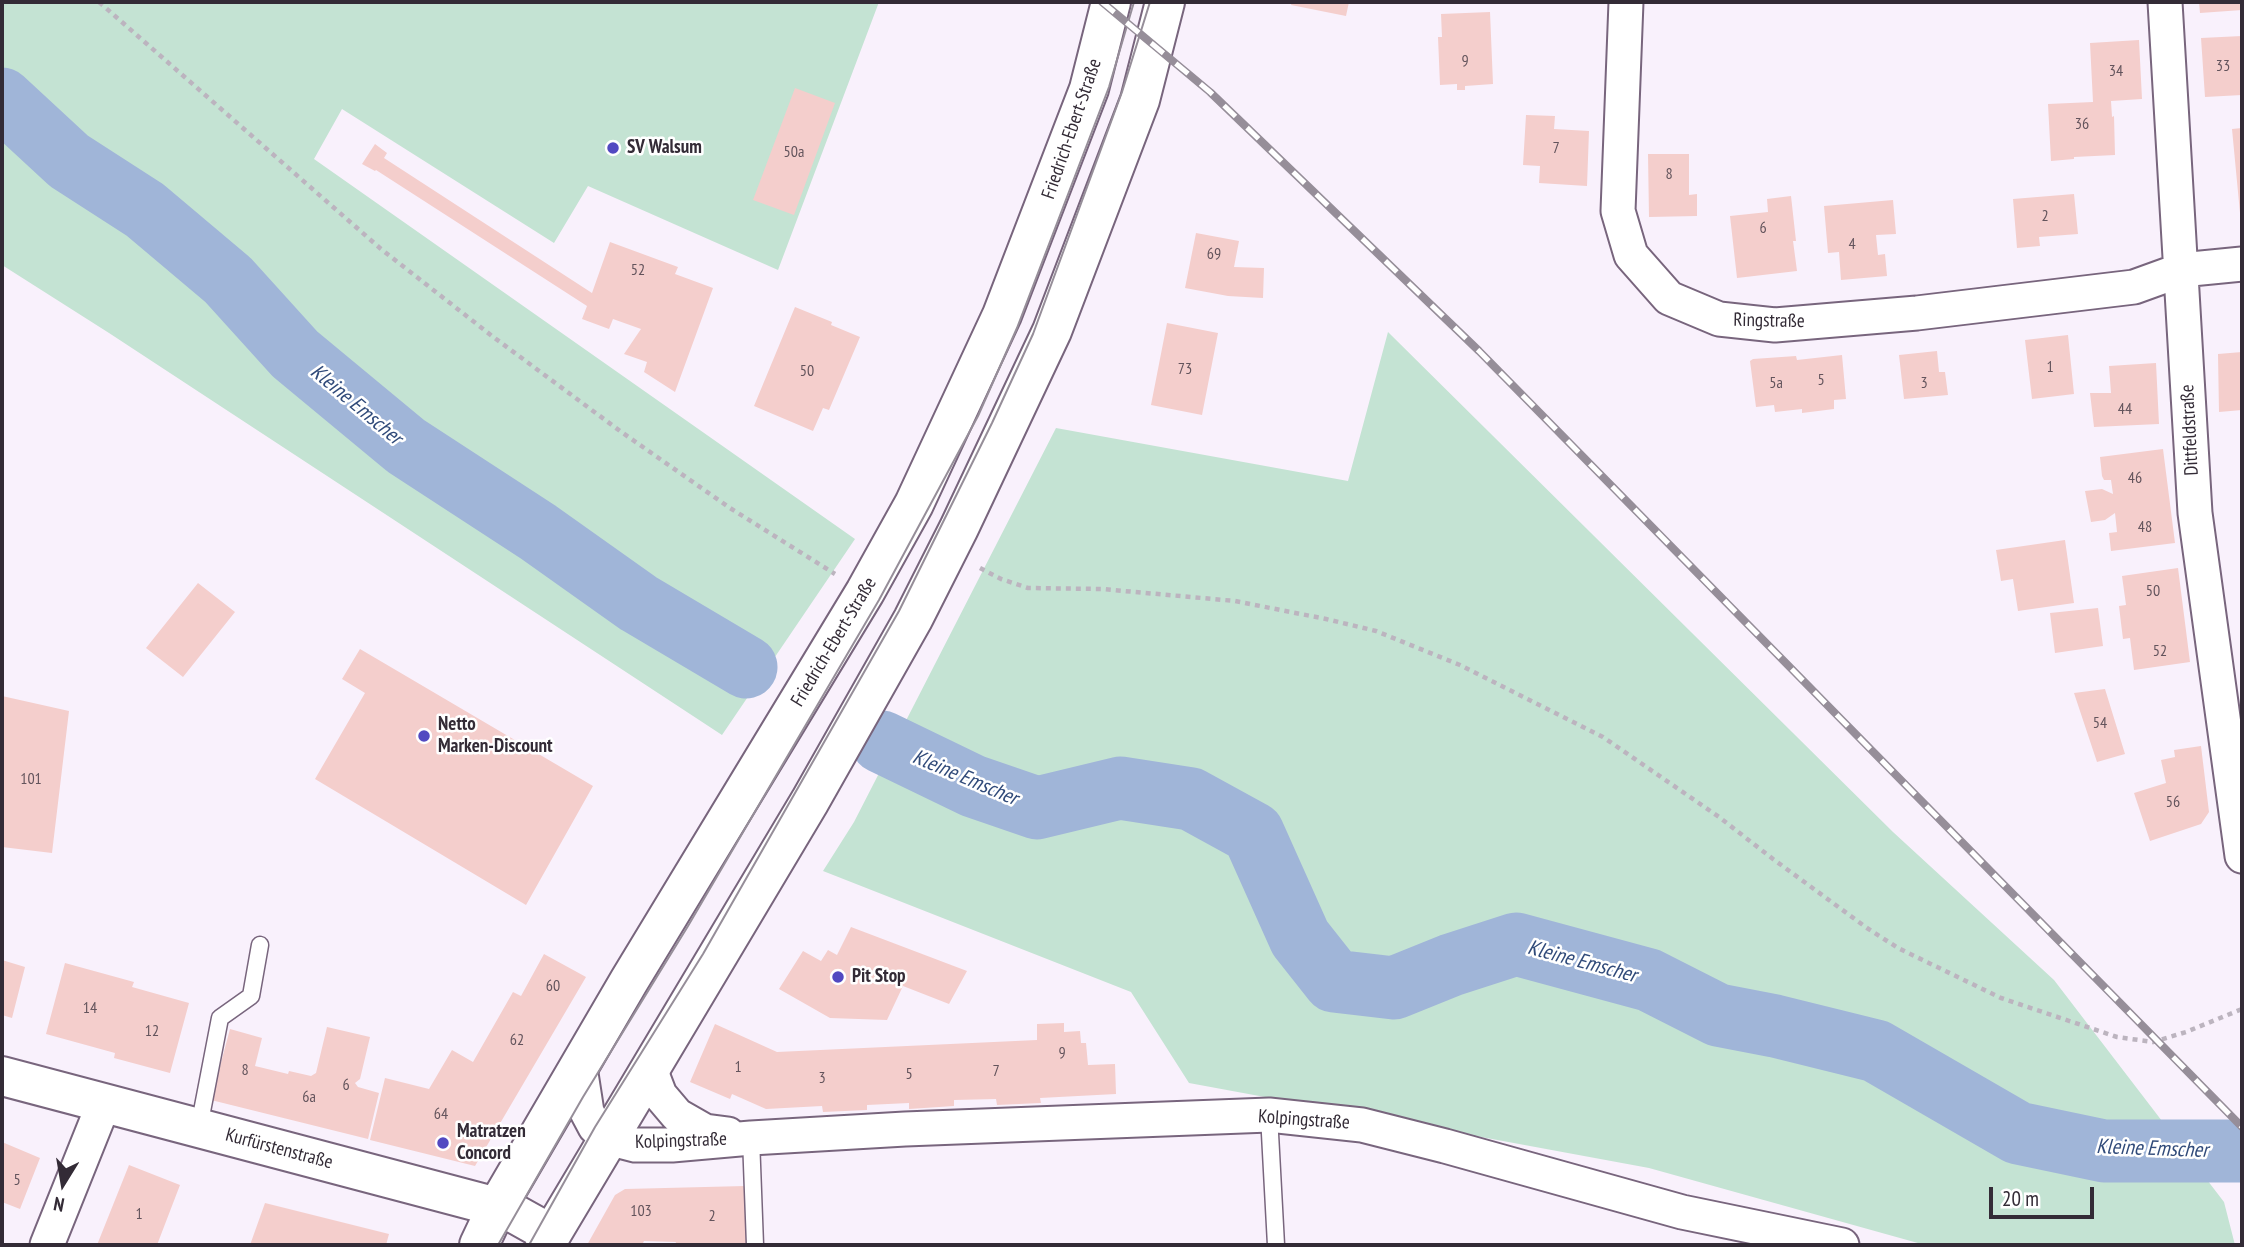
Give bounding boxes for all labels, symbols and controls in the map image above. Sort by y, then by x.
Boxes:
house number: 9 [1461,51,1469,71]
street label: Friedrich-Ebert-Straße [1037,56,1107,202]
house number: 33 [2216,56,2230,76]
house number: 34 [2109,61,2123,81]
house number: 36 [2075,114,2089,134]
place label: SV Walsum [627,137,702,159]
house number: 7 [1552,138,1560,158]
marker: SV Walsum [605,140,621,156]
house number: 50a [784,142,804,162]
house number: 8 [1665,164,1673,184]
house number: 2 [2041,206,2049,226]
house number: 6 [1759,218,1767,238]
house number: 4 [1848,234,1856,254]
house number: 69 [1207,244,1221,264]
house number: 52 [631,260,645,280]
street label: Ringstraße [1733,309,1805,333]
house number: 1 [2046,357,2054,377]
water label: Kleine Emscher [305,359,407,451]
house number: 73 [1178,359,1192,379]
house number: 50 [800,361,814,381]
house number: 5 [1817,370,1825,390]
house number: 5a [1769,373,1783,393]
house number: 3 [1920,373,1928,393]
street label: Dittfeldstraße [2176,384,2204,476]
house number: 44 [2118,399,2132,419]
house number: 46 [2128,468,2142,488]
house number: 48 [2138,517,2152,537]
street label: Friedrich-Ebert-Straße [786,573,882,711]
house number: 50 [2146,581,2160,601]
house number: 52 [2153,641,2167,661]
house number: 54 [2093,713,2107,733]
place label: Netto Marken-Discount [438,714,552,758]
marker: Netto Marken-Discount [416,728,432,744]
water label: Kleine Emscher [909,745,1021,811]
house number: 101 [20,769,42,789]
house number: 56 [2166,792,2180,812]
water label: Kleine Emscher [1525,935,1639,989]
place label: Pit Stop [852,966,906,988]
marker: Pit Stop [830,969,846,985]
house number: 60 [546,976,560,996]
house number: 14 [83,998,97,1018]
house number: 12 [145,1021,159,1041]
house number: 62 [510,1030,524,1050]
house number: 9 [1058,1043,1066,1063]
house number: 1 [734,1057,742,1077]
house number: 8 [241,1060,249,1080]
house number: 7 [992,1061,1000,1081]
house number: 5 [905,1064,913,1084]
house number: 3 [818,1068,826,1088]
house number: 6 [342,1075,350,1095]
house number: 6a [302,1087,316,1107]
house number: 64 [434,1104,448,1124]
street label: Kolpingstraße [1257,1105,1351,1135]
place label: Matratzen Concord [457,1121,526,1165]
street label: Kurfürstenstraße [223,1124,335,1174]
street label: Kolpingstraße [635,1128,727,1154]
water label: Kleine Emscher [2096,1134,2208,1164]
marker: Matratzen Concord [435,1135,451,1151]
north arrow [28,1149,98,1219]
house number: 5 [13,1170,21,1190]
scale bar [1992,1174,2097,1218]
text: 20 m [2002,1185,2039,1212]
text: N [52,1192,66,1217]
house number: 103 [630,1201,652,1221]
house number: 1 [135,1204,143,1224]
house number: 2 [708,1206,716,1226]

